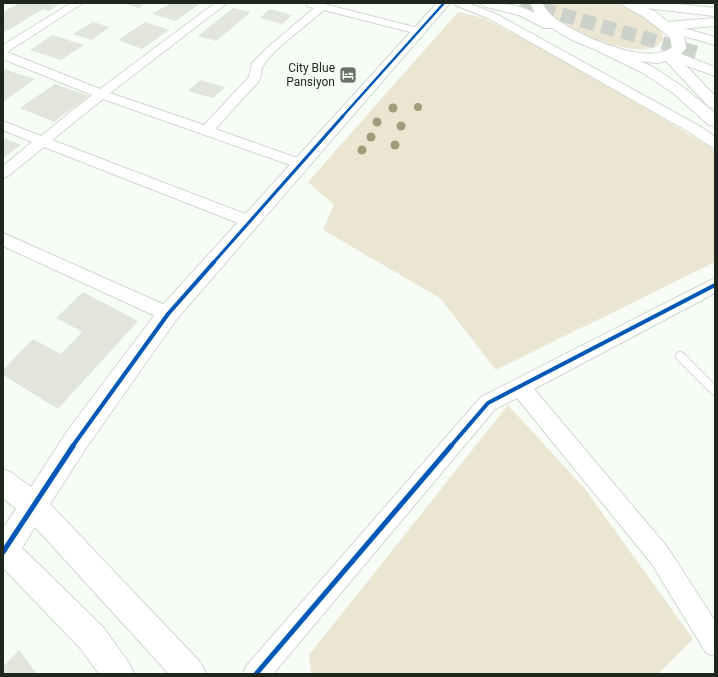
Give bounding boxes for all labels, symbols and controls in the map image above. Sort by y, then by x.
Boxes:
place label: City Blue Pansiyon [286,61,335,89]
hotel icon: City Blue Pansiyon [338,65,358,85]

